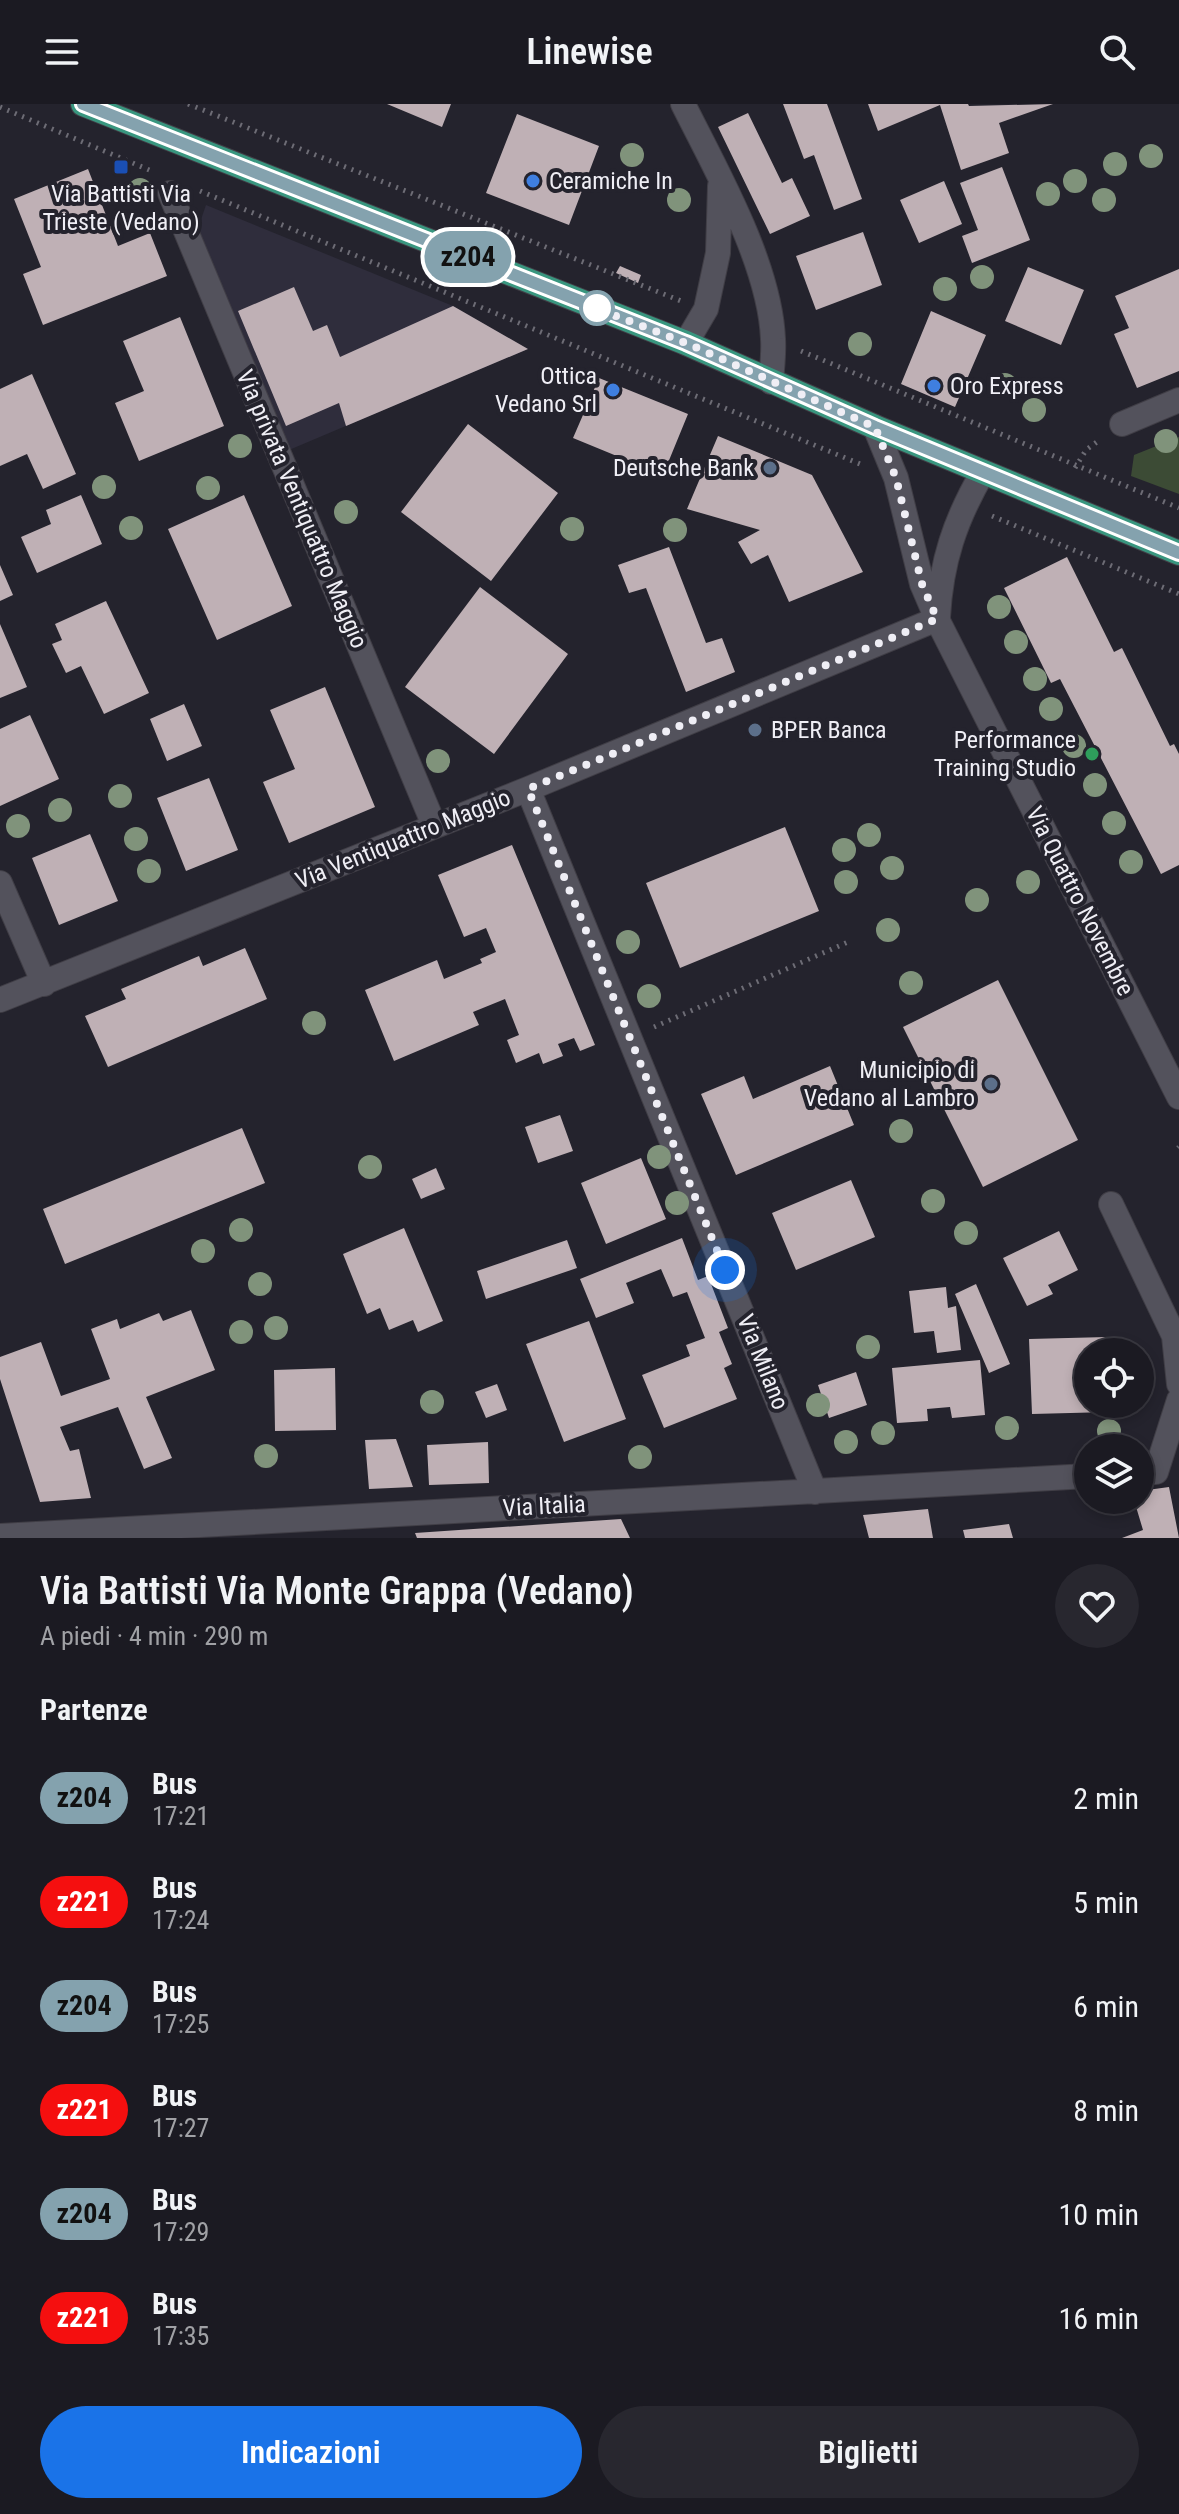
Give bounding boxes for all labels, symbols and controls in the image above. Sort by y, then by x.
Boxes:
icon: menu [40,30,84,74]
icon: search [1095,30,1139,74]
text: Linewise [526,31,653,73]
marker: Via Battisti Via Trieste (Vedano) [112,158,130,176]
place label: Ceramiche In [549,167,673,195]
marker: Ceramiche In [524,172,542,190]
place label: Via Battisti Via Trieste (Vedano) [42,180,200,236]
line badge: z204 [412,231,524,283]
text: z204 [440,240,496,273]
unlabelled marker [580,291,614,325]
place label: Ottica Vedano Srl [495,362,597,418]
street label: Via privata Ventiquattro Maggio [231,366,373,652]
place label: Oro Express [950,372,1064,400]
marker: Oro Express [925,377,943,395]
marker: Ottica Vedano Srl [604,381,622,399]
place label: Deutsche Bank [613,454,754,482]
marker: Deutsche Bank [761,459,779,477]
place label: BPER Banca [771,716,886,744]
marker: BPER Banca [746,721,764,739]
place label: Performance Training Studio [934,726,1076,782]
marker: Performance Training Studio [1083,745,1101,763]
street label: Via Ventiquattro Maggio [292,783,514,895]
street label: Via Quattro Novembre [1020,802,1140,1000]
place label: Municipio di Vedano al Lambro [804,1056,975,1112]
marker: Municipio di Vedano al Lambro [982,1075,1000,1093]
your location [705,1250,745,1290]
street label: Via Milano [731,1310,795,1414]
map controls [1074,1338,1154,1514]
button: locate [1074,1338,1154,1418]
button: layers [1074,1434,1154,1514]
street label: Via Italia [502,1490,586,1522]
button: heart [1055,1564,1139,1648]
text: Via Battisti Via Monte Grappa (Vedano) [40,1569,634,1613]
text: A piedi · 4 min · 290 m [40,1621,268,1651]
text: Partenze [40,1692,148,1727]
text: Bus [152,1766,197,1801]
text: z204 [56,1781,112,1814]
text: 2 min [1073,1781,1139,1816]
text: 17:21 [152,1801,209,1831]
text: Bus [152,1870,197,1905]
text: z221 [56,1885,112,1918]
text: 5 min [1073,1885,1139,1920]
text: 17:24 [152,1905,209,1935]
text: Bus [152,1974,197,2009]
text: z204 [56,1989,112,2022]
text: 6 min [1073,1989,1139,2024]
text: 17:25 [152,2009,209,2039]
text: Bus [152,2078,197,2113]
text: z221 [56,2093,112,2126]
text: 8 min [1073,2093,1139,2128]
text: 17:27 [152,2113,209,2143]
text: Bus [152,2182,197,2217]
text: z204 [56,2197,112,2230]
text: 10 min [1058,2197,1139,2232]
text: 17:29 [152,2217,209,2247]
text: Bus [152,2286,197,2321]
text: z221 [56,2301,112,2334]
text: 16 min [1058,2301,1139,2336]
text: 17:35 [152,2321,209,2351]
button: Indicazioni [40,2406,582,2498]
button: Biglietti [598,2406,1139,2498]

